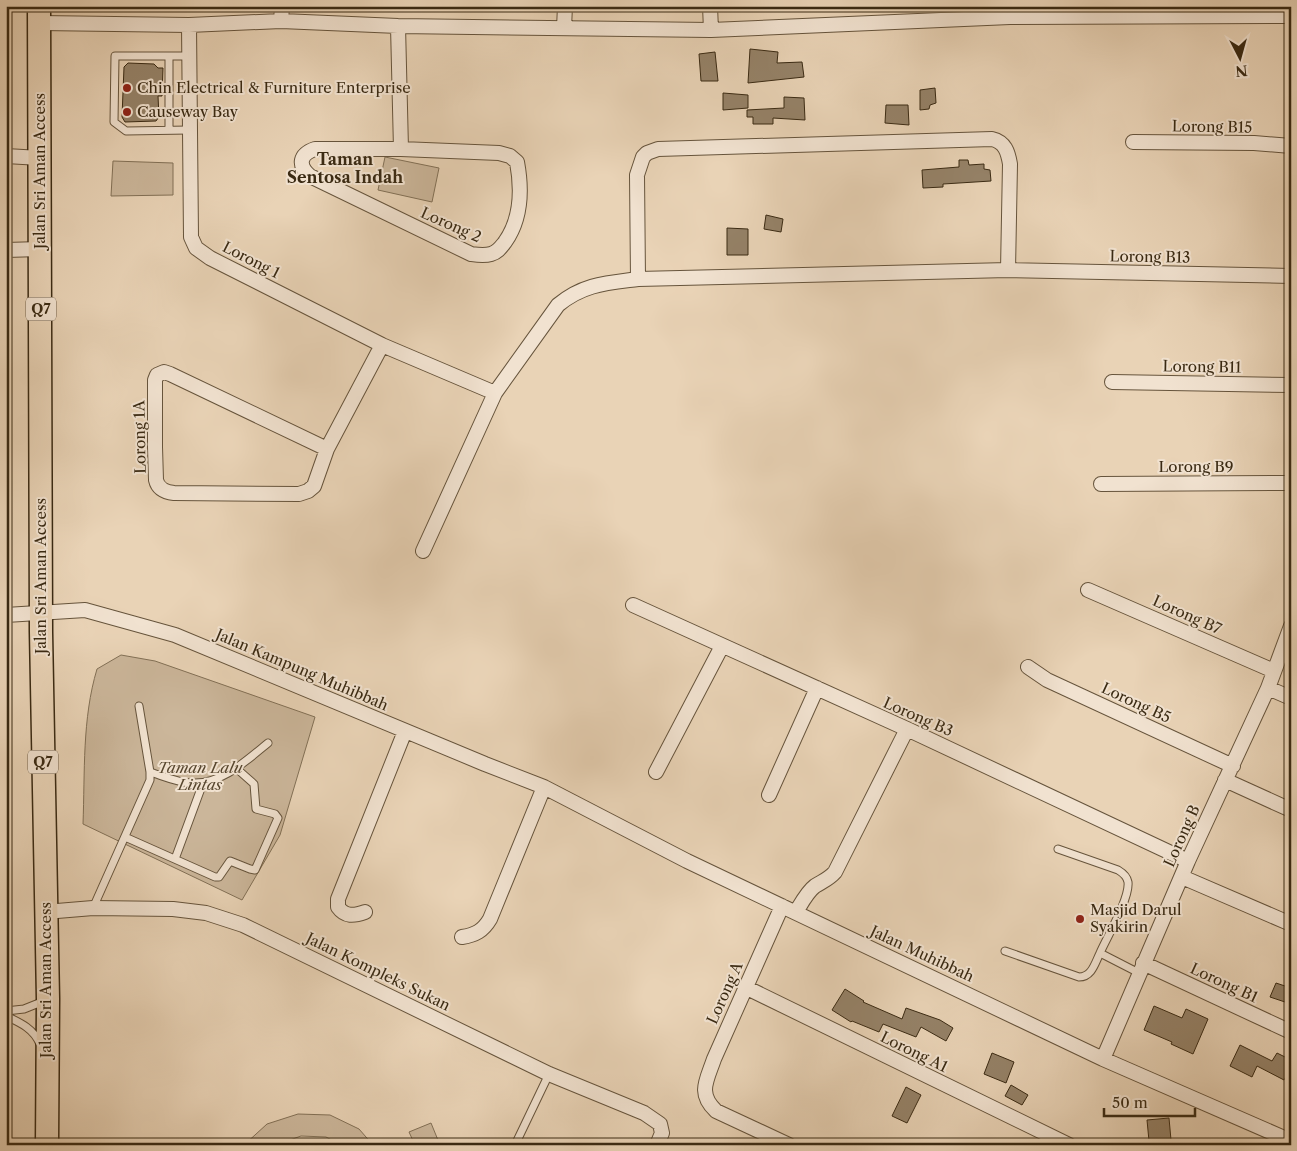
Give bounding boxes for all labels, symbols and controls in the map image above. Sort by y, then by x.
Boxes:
north arrow [1214,32,1264,82]
text: N [1234,61,1248,81]
place label: Chin Electrical & Furniture Enterprise [137,78,411,97]
marker: Chin Electrical & Furniture Enterprise [121,82,133,94]
street label: Jalan Sri Aman Access [30,93,49,251]
place label: Causeway Bay [137,102,239,121]
marker: Causeway Bay [121,106,133,118]
street label: Lorong B15 [1172,116,1252,137]
district label: Taman Sentosa Indah [287,149,403,187]
street label: Lorong 2 [418,203,484,246]
street label: Lorong 1 [219,237,284,282]
street label: Lorong B13 [1110,246,1191,267]
road number: Q7 [26,298,56,320]
street label: Lorong B11 [1162,356,1242,377]
street label: Lorong 1A [129,399,150,474]
street label: Lorong B9 [1159,457,1233,476]
street label: Jalan Sri Aman Access [31,498,50,656]
street label: Lorong B7 [1150,591,1225,638]
street label: Jalan Kampung Muhibbah [211,624,392,715]
street label: Lorong B5 [1099,678,1174,727]
street label: Lorong B3 [880,693,956,740]
road number: Q7 [28,750,58,774]
park label: Taman Lalu Lintas [158,758,243,794]
street label: Lorong B [1159,802,1204,870]
place label: Masjid Darul Syakirin [1090,900,1182,936]
street label: Jalan Sri Aman Access [36,902,55,1060]
marker: Masjid Darul Syakirin [1074,913,1086,925]
street label: Jalan Muhibbah [865,920,978,986]
street label: Jalan Kompleks Sukan [301,927,454,1015]
street label: Lorong A [702,958,747,1027]
street label: Lorong B1 [1187,959,1262,1007]
street label: Lorong A1 [877,1027,952,1076]
scale bar [1104,1086,1196,1118]
text: 50 m [1112,1093,1148,1112]

